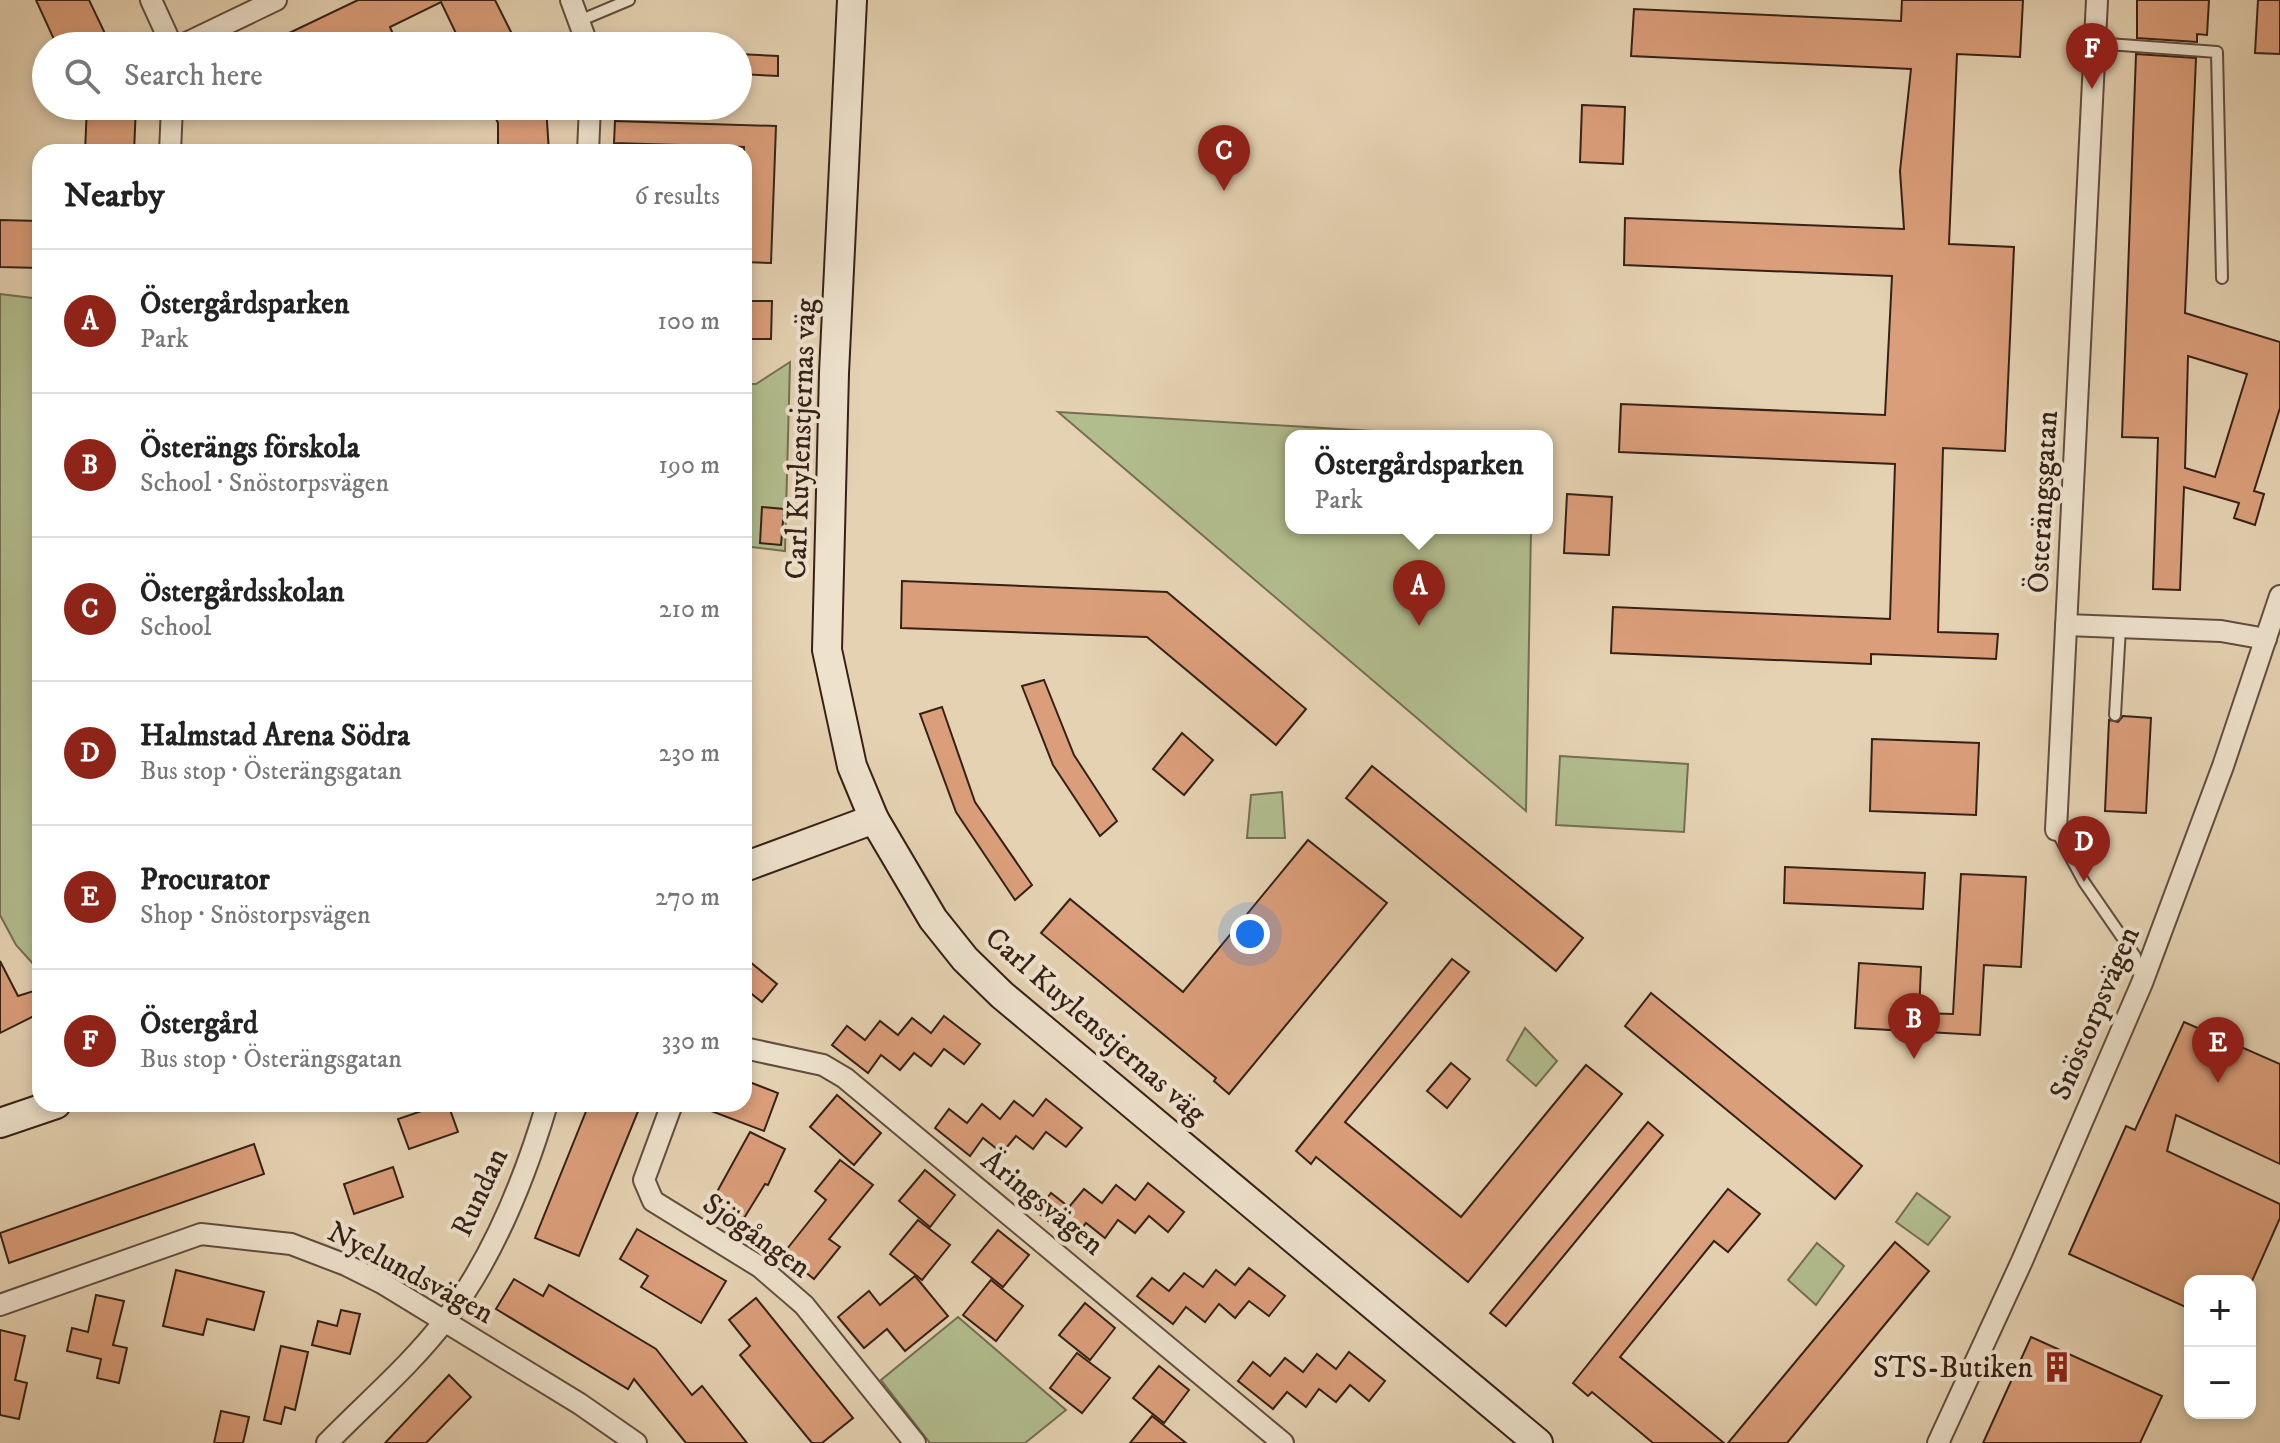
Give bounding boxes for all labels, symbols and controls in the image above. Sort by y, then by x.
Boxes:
pin: F [2066,23,2118,89]
search box [32,32,752,120]
icon: search [60,54,104,98]
text: Search here [124,58,263,95]
pin: C [1198,125,1250,191]
text: Nearby [64,175,165,217]
text: 6 results [634,180,720,213]
text: Östergårdsparken [140,286,349,323]
street label: Carl Kuylenstjernas väg [778,298,825,580]
text: A [82,305,98,338]
text: 100 m [657,305,720,338]
text: Park [140,323,189,356]
street label: Österängsgatan [2019,409,2067,594]
text: Österängs förskola [140,430,360,467]
popup [1285,430,1553,534]
text: Östergårdsparken [1314,447,1524,484]
text: B [82,449,98,482]
text: 190 m [658,449,720,482]
text: School · Snöstorpsvägen [140,467,389,500]
text: Park [1314,484,1363,517]
pin: A [1393,560,1445,626]
text: Östergårdsskolan [140,574,344,611]
text: C [81,593,99,626]
text: 210 m [659,593,720,626]
text: School [140,611,211,644]
text: Halmstad Arena Södra [140,718,410,755]
text: D [80,737,100,770]
text: 230 m [658,737,720,770]
text: Bus stop · Österängsgatan [140,755,402,788]
pin: D [2058,816,2110,882]
text: Procurator [140,862,270,899]
text: E [81,881,99,914]
text: 270 m [655,881,720,914]
text: Shop · Snöstorpsvägen [140,899,371,932]
your location [1230,914,1270,954]
street label: Carl Kuylenstjernas väg [977,920,1213,1133]
street label: Snöstorpsvägen [2042,921,2149,1106]
pin: B [1888,993,1940,1059]
text: Östergård [140,1006,258,1043]
pin: E [2192,1017,2244,1083]
text: F [82,1025,98,1058]
text: 330 m [662,1025,720,1058]
text: Bus stop · Österängsgatan [140,1043,402,1076]
street label: Rundan [444,1142,517,1243]
street label: Äringsvägen [973,1142,1112,1264]
street label: Sjögången [695,1186,817,1287]
street label: Nyelundsvägen [321,1214,500,1333]
map controls [2184,1275,2256,1419]
button: + [2184,1275,2256,1347]
button: − [2184,1347,2256,1419]
place label: STS-Butiken [1873,1350,2033,1387]
building icon: STS-Butiken [2040,1350,2074,1384]

